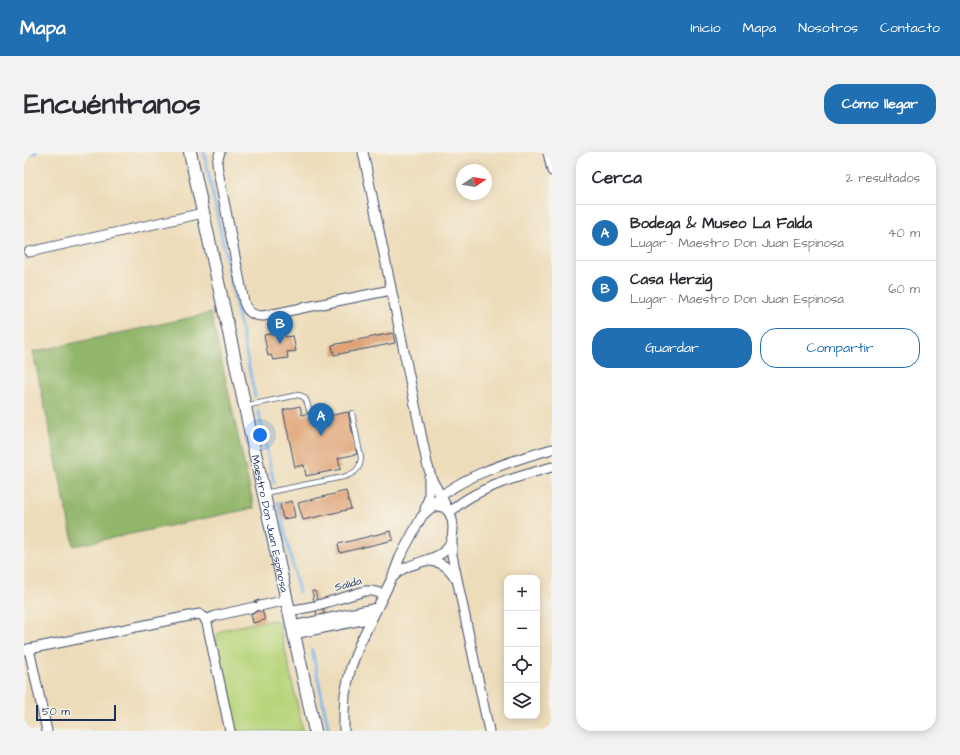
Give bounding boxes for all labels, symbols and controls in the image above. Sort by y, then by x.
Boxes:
text: Mapa [20,15,66,42]
text: Inicio [690,18,721,38]
text: Mapa [743,18,776,38]
text: Nosotros [798,18,858,38]
text: Contacto [880,18,940,38]
button: Cómo llegar [824,84,936,124]
text: Encuéntranos [24,85,200,124]
north arrow [456,164,492,200]
text: Cerca [592,166,642,190]
text: 2 resultados [846,169,920,187]
text: Bodega & Museo La Falda [630,213,812,234]
text: A [601,224,609,242]
text: 40 m [888,224,920,242]
text: Lugar · Maestro Don Juan Espinosa [630,234,844,252]
text: Casa Herzig [630,269,712,290]
text: B [600,280,610,298]
text: 60 m [888,280,920,298]
text: Lugar · Maestro Don Juan Espinosa [630,290,844,308]
pin: B [267,311,293,344]
button: Guardar [592,328,752,368]
button: Compartir [760,328,920,368]
pin: A [308,403,334,436]
your location [250,425,270,445]
street label: Maestro Don Juan Espinosa [248,453,292,594]
street label: Salida [333,573,364,595]
map controls [504,575,540,719]
button: + [504,575,540,611]
button: − [504,611,540,647]
button: locate [504,647,540,683]
button: layers [504,683,540,719]
scale bar [36,703,116,722]
text: 50 m [42,704,70,719]

